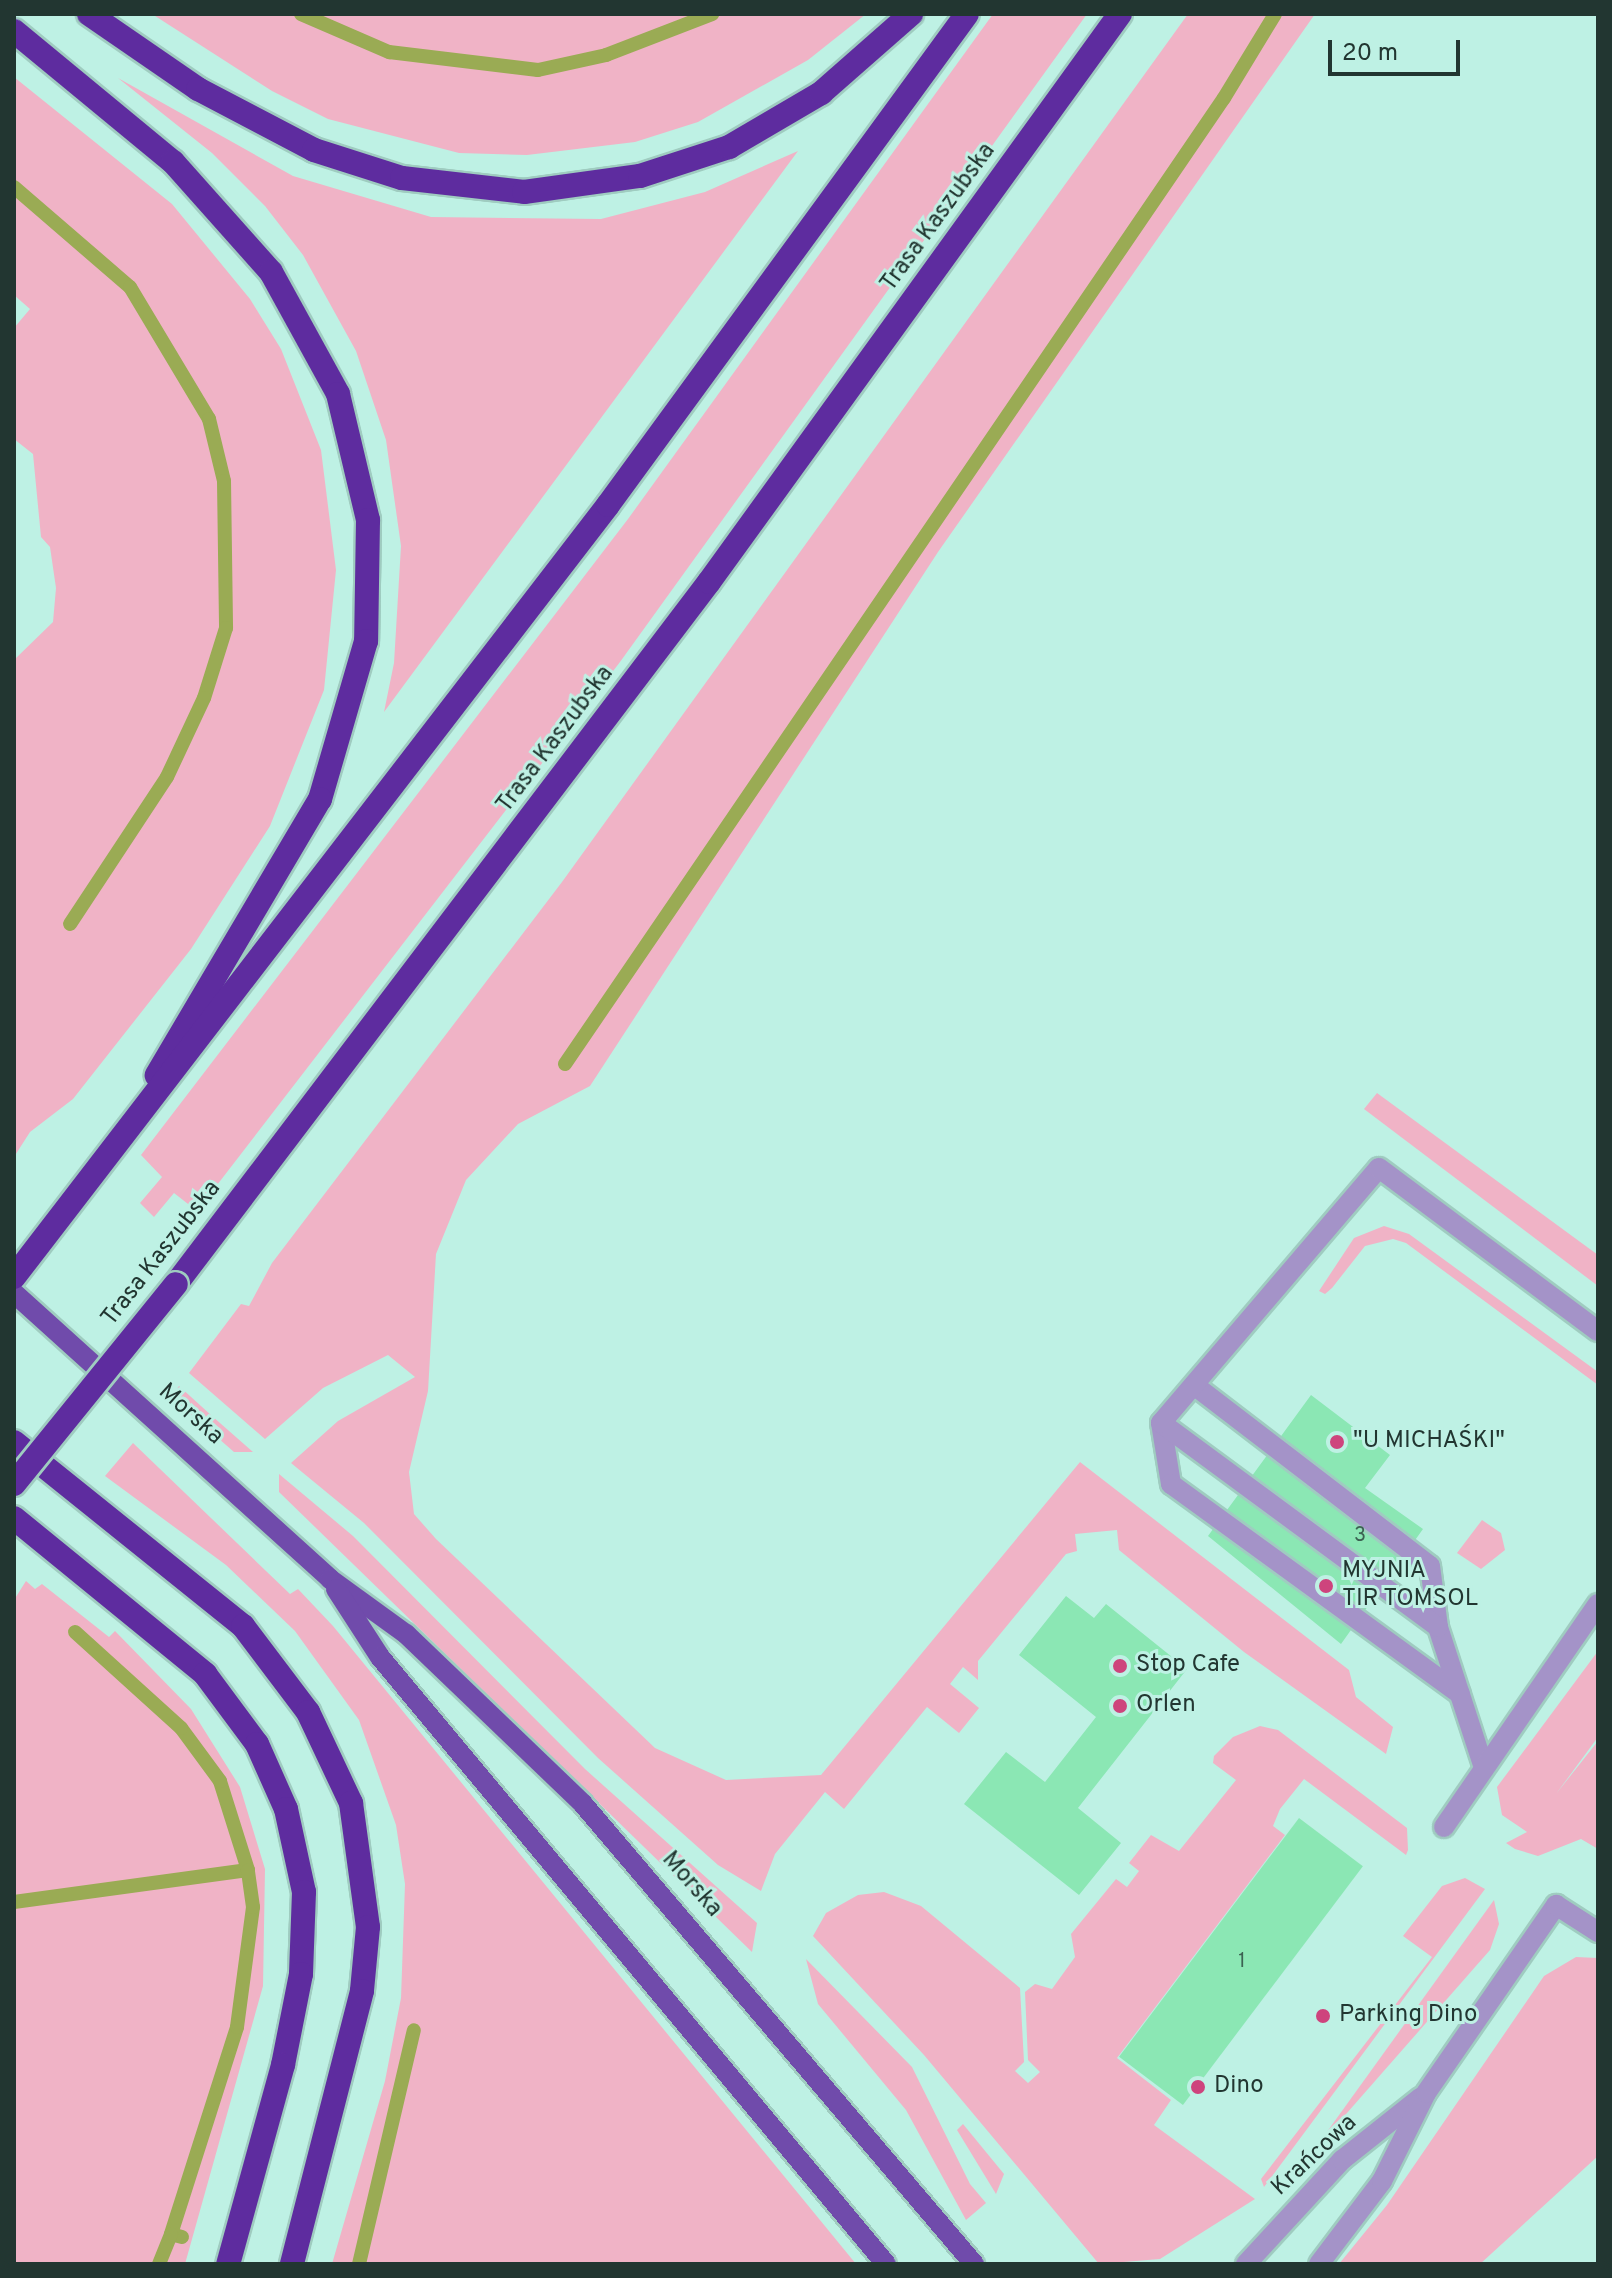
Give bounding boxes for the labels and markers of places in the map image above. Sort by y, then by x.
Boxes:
place label: "U MICHAŚKI" [1353,1428,1505,1456]
marker: "U MICHAŚKI" [1328,1433,1346,1451]
place label: MYJNIA TIR TOMSOL [1342,1558,1479,1614]
marker: MYJNIA TIR TOMSOL [1317,1577,1335,1595]
place label: Stop Cafe [1136,1652,1240,1680]
marker: Stop Cafe [1111,1657,1129,1675]
place label: Orlen [1136,1692,1196,1720]
marker: Orlen [1111,1697,1129,1715]
place label: Parking Dino [1339,2002,1477,2030]
marker: Parking Dino [1314,2007,1332,2025]
place label: Dino [1214,2073,1264,2101]
marker: Dino [1189,2078,1207,2096]

